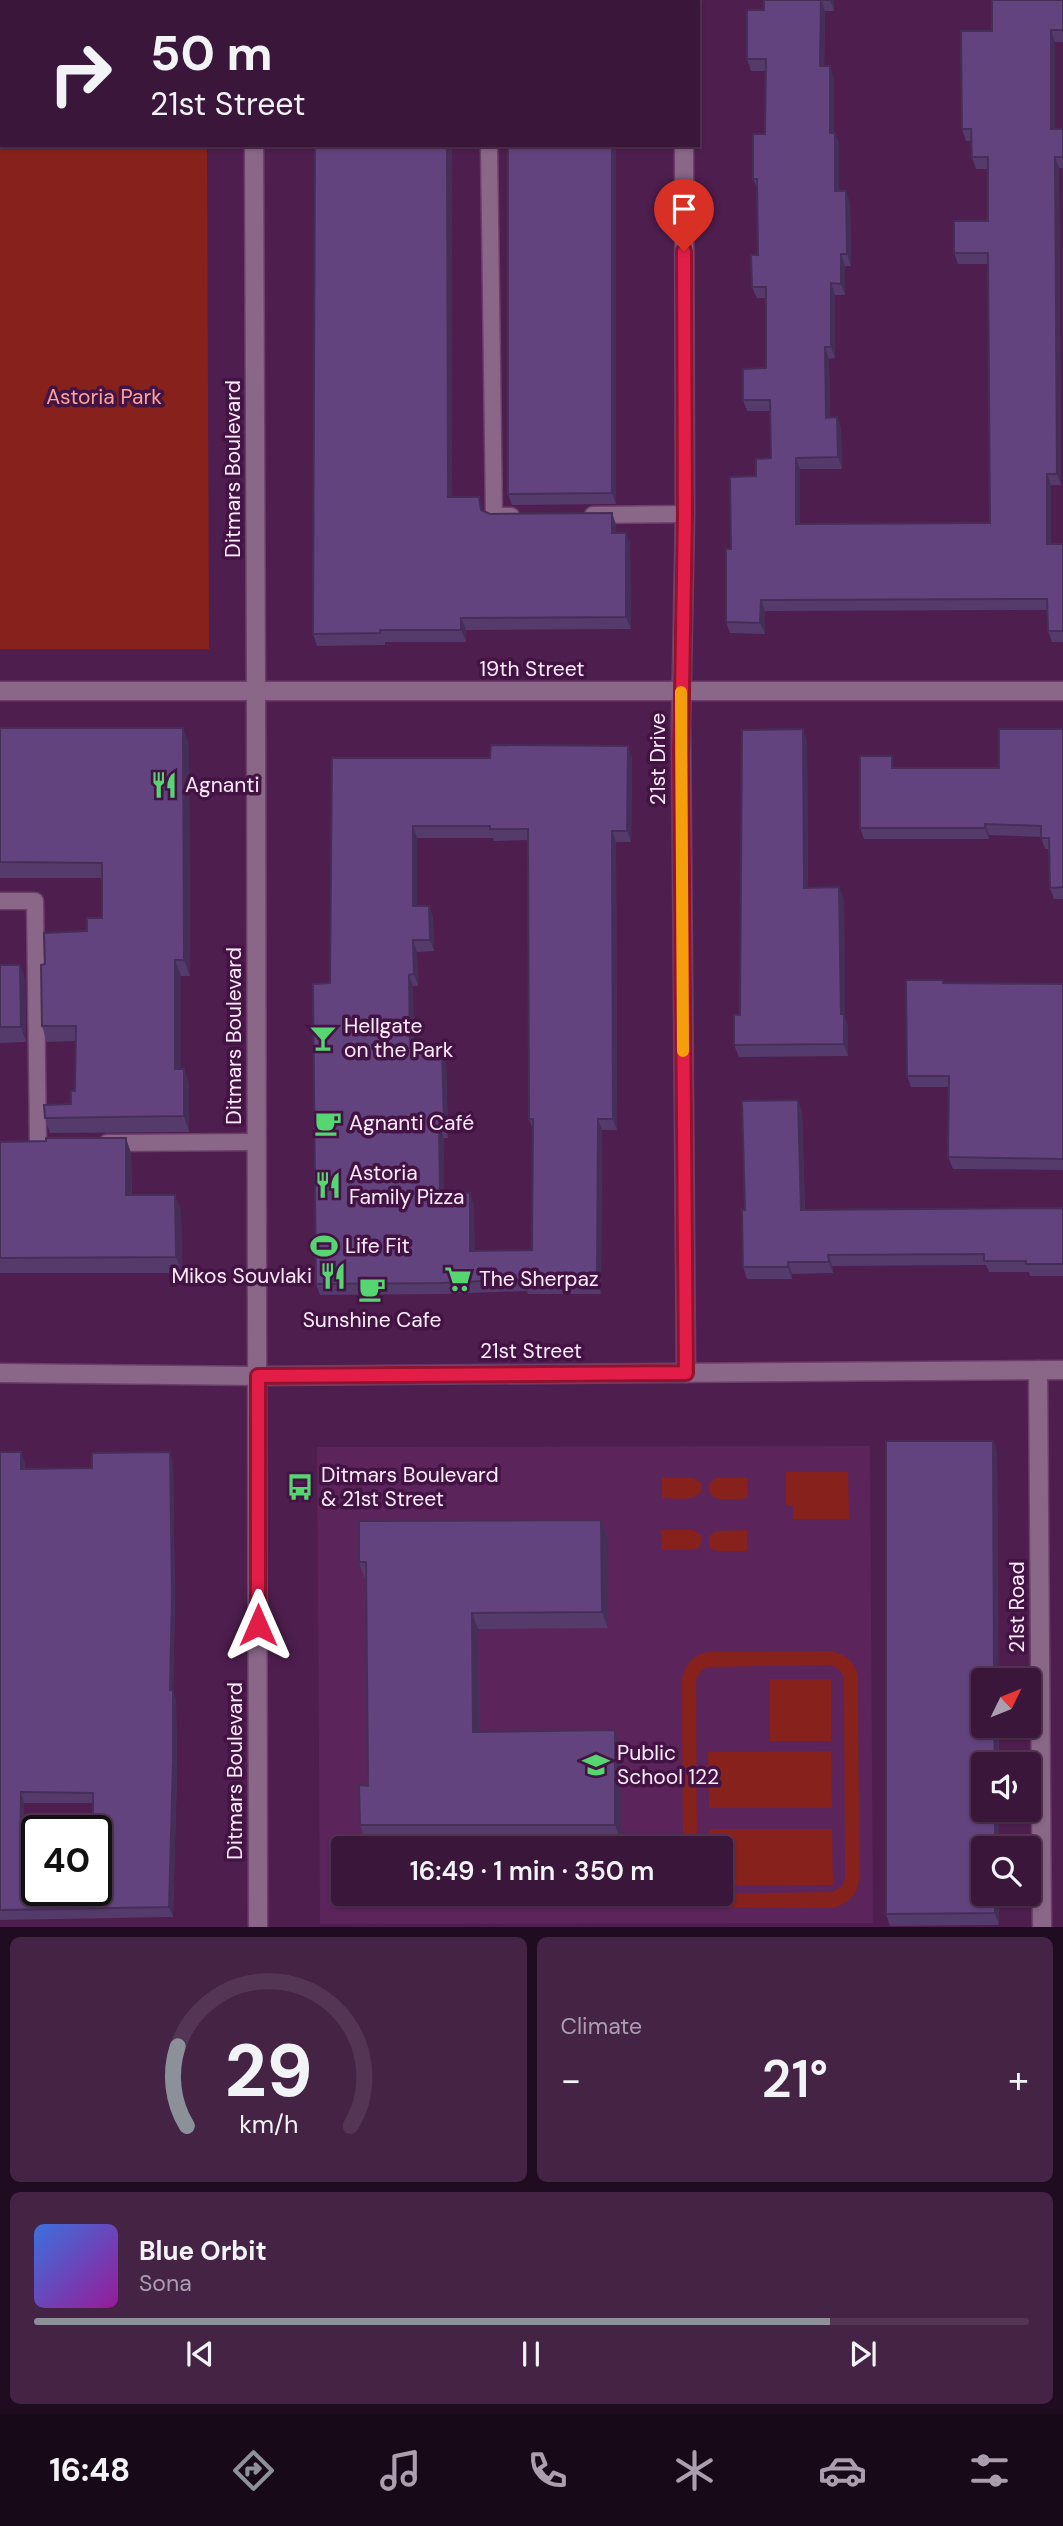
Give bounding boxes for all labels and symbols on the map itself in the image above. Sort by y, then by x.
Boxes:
pin [654,179,714,251]
street label: Ditmars Boulevard [219,380,247,558]
park label: Astoria Park [46,383,162,411]
street label: 19th Street [479,655,585,683]
street label: 21st Drive [644,713,672,805]
restaurant icon: Agnanti [149,770,179,800]
place label: Agnanti [185,771,259,799]
street label: Ditmars Boulevard [220,947,248,1125]
place label: Hellgate on the Park [344,1012,454,1064]
bar icon: Hellgate on the Park [308,1023,338,1053]
cafe icon: Agnanti Café [313,1108,343,1138]
place label: Agnanti Café [349,1109,474,1137]
place label: Astoria Family Pizza [349,1159,465,1211]
restaurant icon: Astoria Family Pizza [313,1170,343,1200]
sports icon: Life Fit [309,1231,339,1261]
place label: Life Fit [345,1232,410,1260]
restaurant icon: Mikos Souvlaki [318,1261,348,1291]
place label: Mikos Souvlaki [171,1262,312,1290]
supermarket icon: The Sherpaz [443,1264,473,1294]
place label: The Sherpaz [479,1265,599,1293]
cafe icon: Sunshine Cafe [357,1274,387,1304]
place label: Sunshine Cafe [303,1306,441,1334]
street label: 21st Street [480,1337,582,1365]
place label: Ditmars Boulevard & 21st Street [321,1461,499,1513]
bus stop icon: Ditmars Boulevard & 21st Street [285,1472,315,1502]
street label: 21st Road [1003,1561,1031,1653]
position arrow [221,1588,295,1662]
north arrow [971,1668,1041,1738]
street label: Ditmars Boulevard [221,1682,249,1860]
place label: Public School 122 [617,1739,719,1791]
school or university icon: Public School 122 [581,1750,611,1780]
speed limit sign: 40 [21,1815,112,1906]

